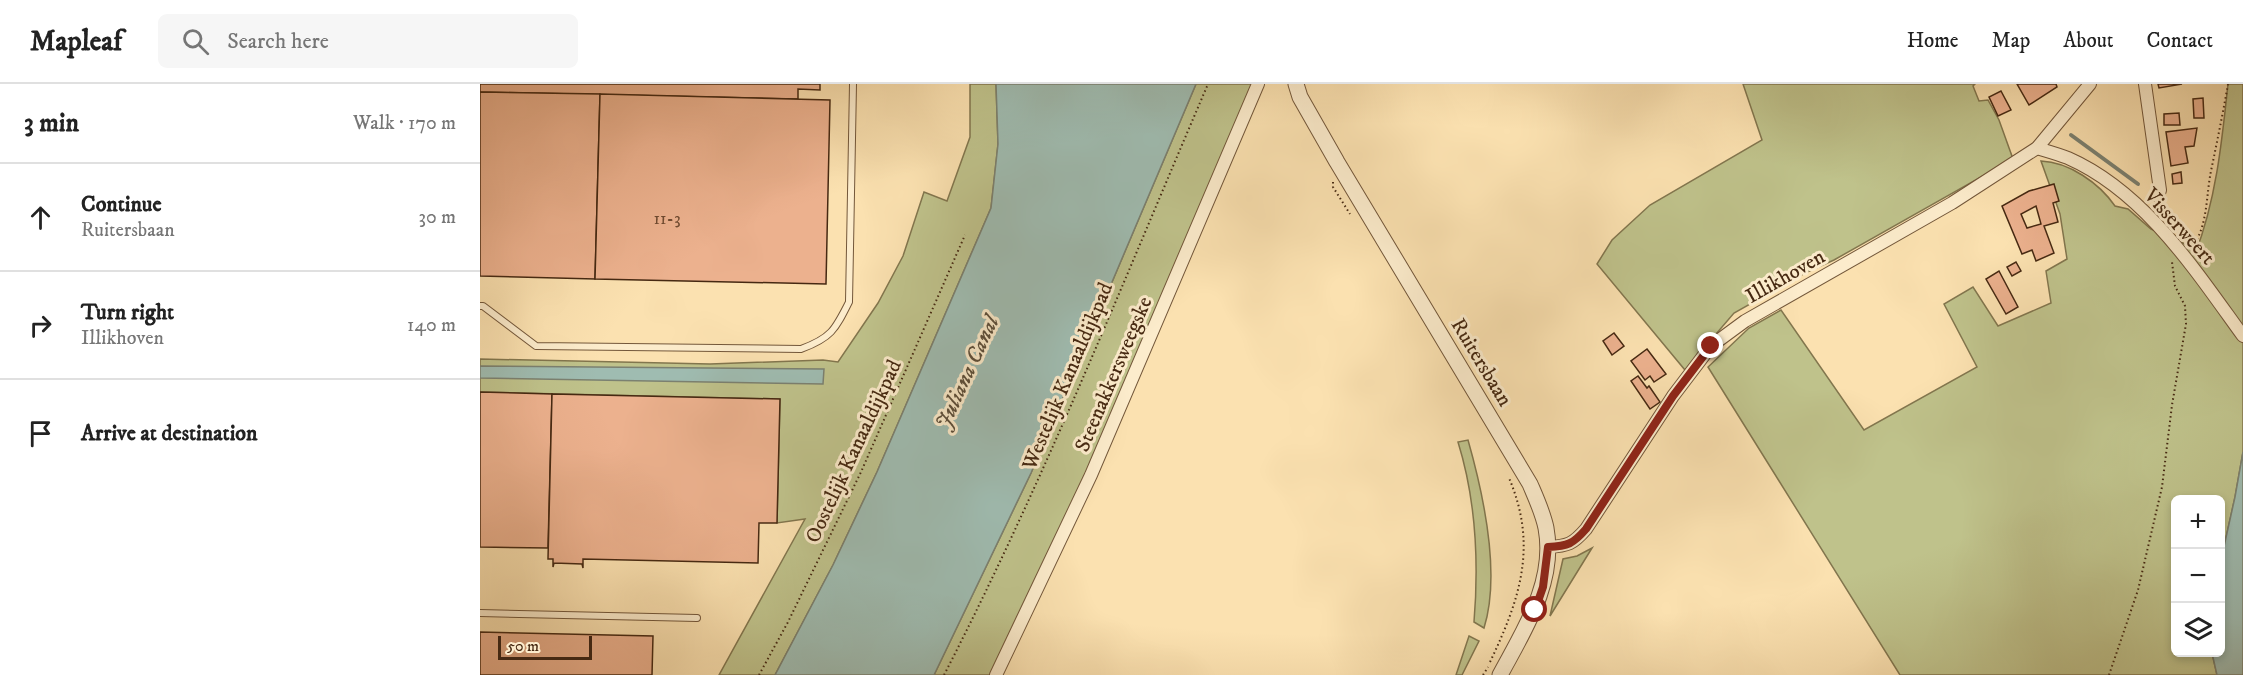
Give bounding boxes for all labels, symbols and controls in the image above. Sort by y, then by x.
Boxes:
search box [158,14,578,68]
text: Mapleaf [30,24,122,59]
icon: search [179,25,212,58]
text: Search here [227,28,329,55]
text: Home [1907,28,1959,54]
text: Map [1992,28,2030,54]
text: About [2063,28,2114,54]
text: Contact [2147,28,2213,54]
text: 3 min [24,107,79,140]
text: Walk · 170 m [353,111,456,136]
street label: Visserweert [2137,182,2221,271]
text: Continue [81,191,162,218]
icon: ahead [24,201,57,234]
text: 30 m [418,205,456,230]
house number: 11-3 [653,208,681,230]
text: Ruitersbaan [81,218,175,243]
street label: Illikhoven [1741,244,1830,310]
street label: Westelijk Kanaaldijkpad [1016,278,1119,475]
street label: Steenakkersweegske [1069,293,1158,456]
text: Turn right [81,299,174,326]
icon: right [24,309,57,342]
water label: Juliana Canal [929,310,1006,434]
text: 140 m [407,313,456,338]
street label: Ruitersbaan [1445,314,1518,411]
text: Illikhoven [81,326,164,351]
route end [1697,332,1723,358]
street label: Oostelijk Kanaaldijkpad [800,355,908,547]
icon: arrive [24,417,57,450]
text: Arrive at destination [81,420,258,447]
map controls [2171,495,2225,657]
button: + [2171,495,2225,549]
button: − [2171,549,2225,603]
route start [1521,596,1547,622]
button: layers [2171,603,2225,657]
scale bar [498,633,592,660]
text: 50 m [507,636,539,656]

